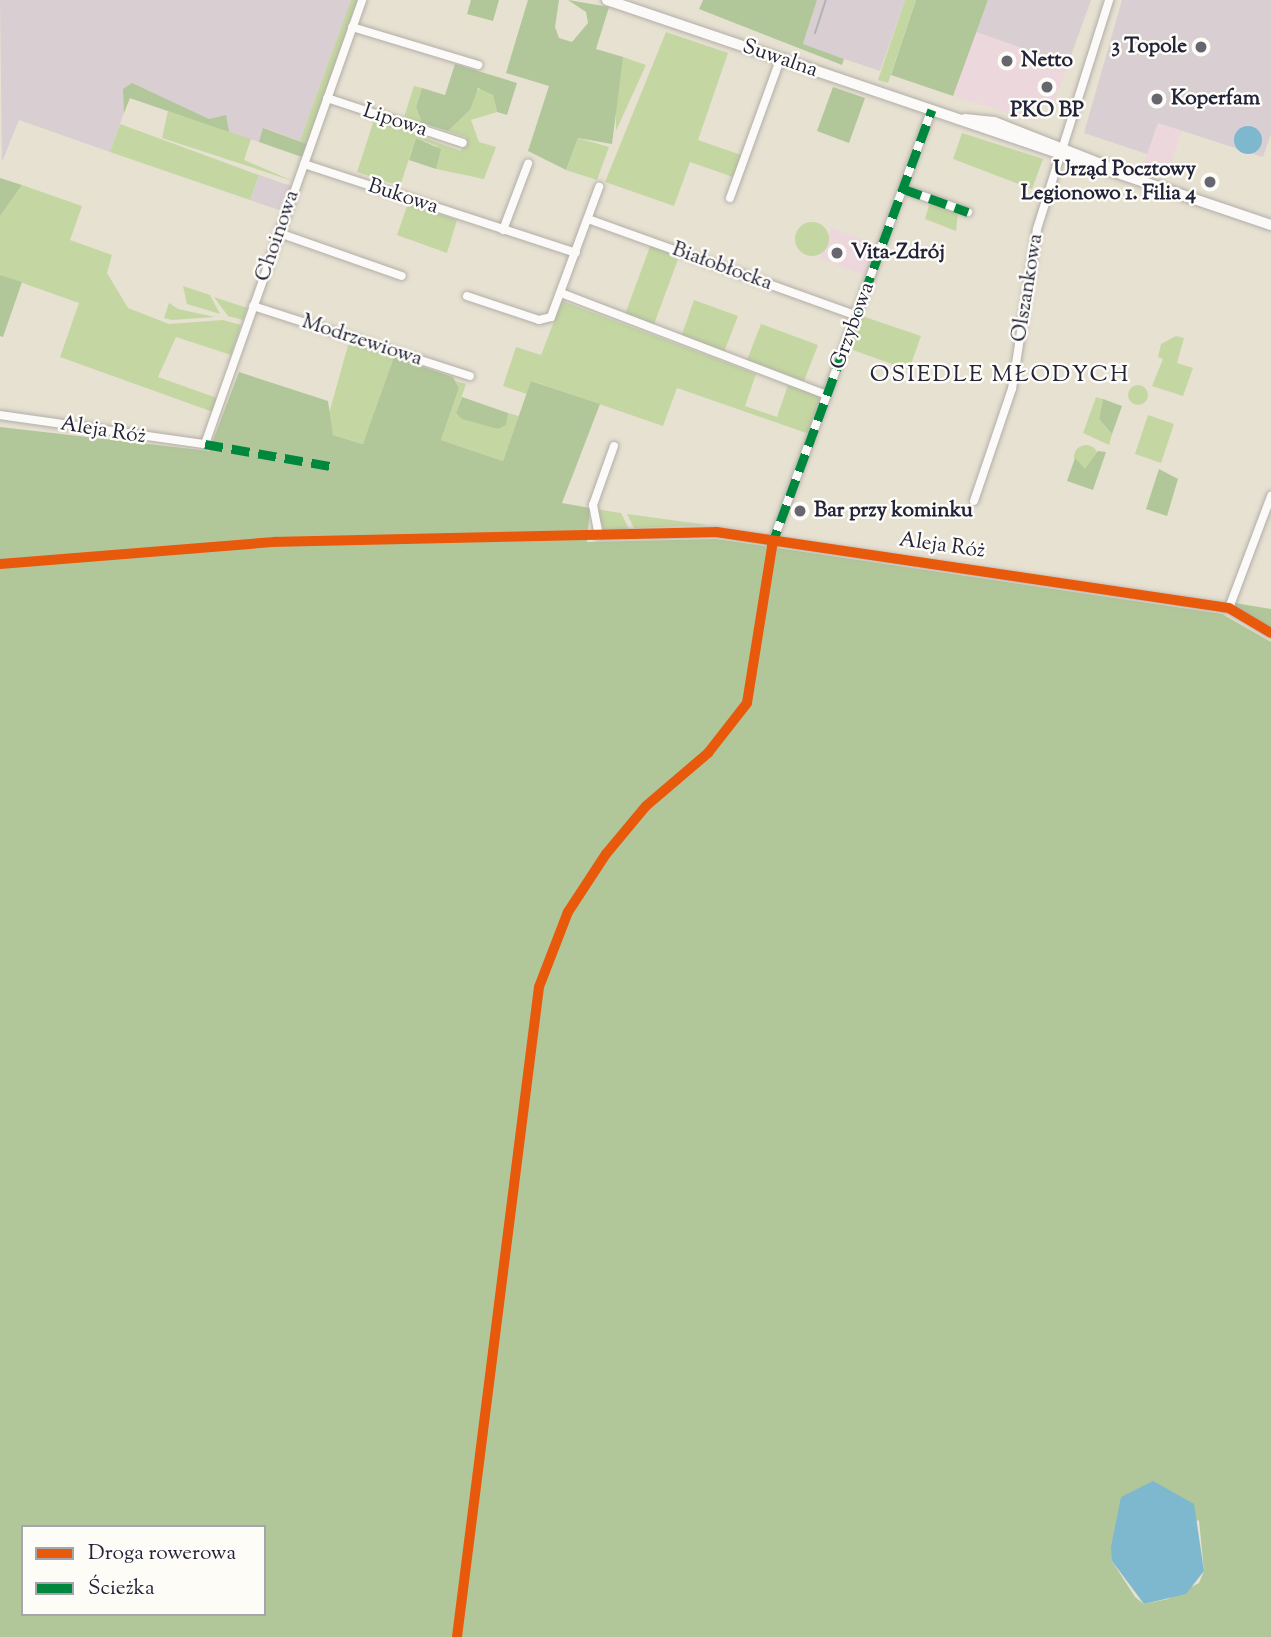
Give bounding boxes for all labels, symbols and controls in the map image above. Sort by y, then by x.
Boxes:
street label: Suwalna [739,34,821,84]
place label: 3 Topole [1111,34,1187,60]
marker: 3 Topole [1193,39,1209,55]
place label: Netto [1021,48,1073,74]
marker: Netto [999,53,1015,69]
marker: PKO BP [1039,79,1055,95]
place label: Koperfam [1171,86,1260,112]
marker: Koperfam [1149,91,1165,107]
place label: PKO BP [1010,98,1084,124]
street label: Lipowa [360,99,430,143]
place label: Urząd Pocztowy Legionowo 1. Filia 4 [1021,157,1196,207]
street label: Bukowa [365,174,441,220]
marker: Urząd Pocztowy Legionowo 1. Filia 4 [1202,174,1218,190]
street label: Choinowa [251,187,305,285]
street label: Olszankowa [1007,232,1049,344]
street label: Białobłocka [668,237,776,297]
place label: Vita-Zdrój [851,240,945,266]
marker: Vita-Zdrój [829,245,845,261]
street label: Grzybowa [826,279,880,373]
street label: Modrzewiowa [299,310,425,372]
district label: OSIEDLE MŁODYCH [872,362,1128,390]
street label: Aleja Róż [58,412,148,450]
place label: Bar przy kominku [814,498,973,524]
marker: Bar przy kominku [792,503,808,519]
street label: Aleja Róż [898,528,986,564]
legend [21,1525,266,1616]
text: Droga rowerowa [88,1539,236,1569]
text: Ścieżka [88,1574,155,1604]

